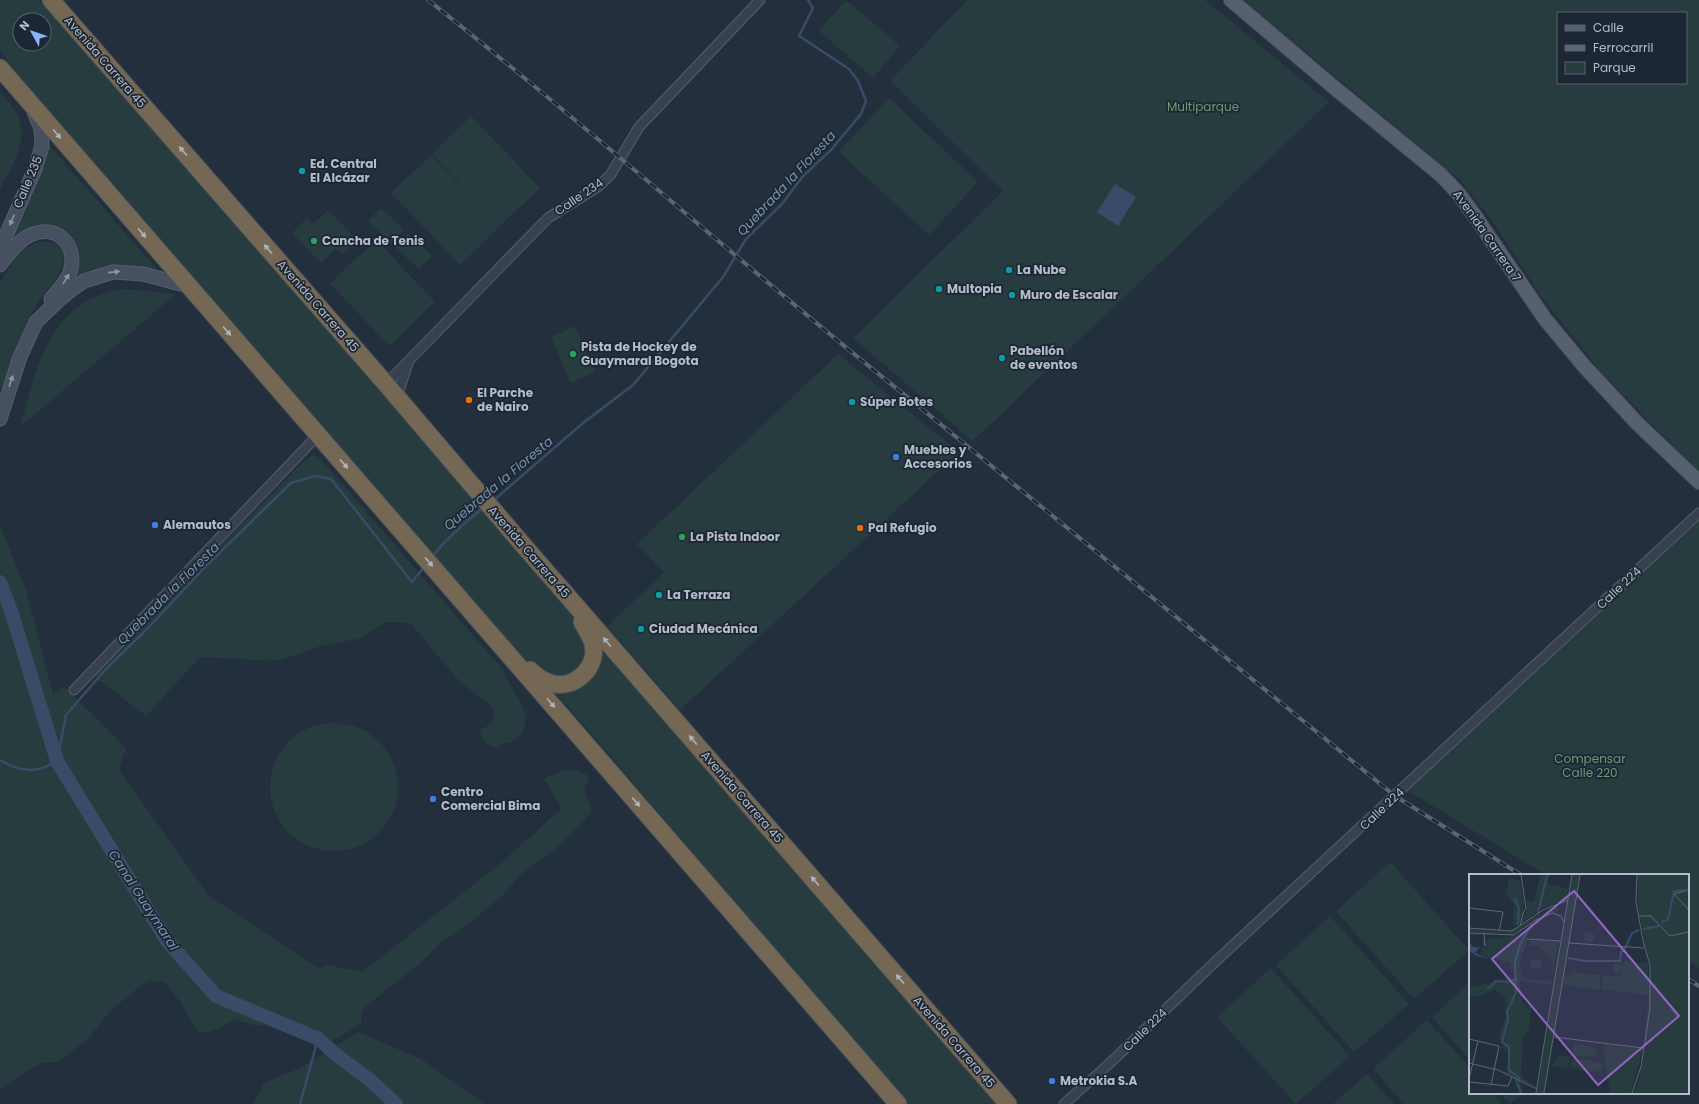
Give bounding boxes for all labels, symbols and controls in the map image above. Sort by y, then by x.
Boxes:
north arrow [12,12,52,52]
street label: Avenida Carrera 45 [61,12,150,111]
legend [1557,12,1687,84]
text: N [16,17,33,34]
text: Calle [1593,19,1624,36]
text: Ferrocarril [1593,39,1653,56]
text: Parque [1593,59,1636,76]
park label: Multiparque [1167,98,1239,115]
water label: Quebrada la Floresta [732,126,840,240]
one-way arrow [53,129,62,139]
one-way arrow [178,146,187,156]
street label: Calle 235 [9,153,46,211]
place label: Ed. Central El Alcázar [310,155,377,186]
marker: Ed. Central El Alcázar [297,166,307,176]
street label: Calle 234 [551,174,607,219]
street label: Avenida Carrera 7 [1449,186,1526,285]
one-way arrow [9,214,15,226]
one-way arrow [137,228,146,237]
place label: Cancha de Tenis [322,232,425,249]
marker: Cancha de Tenis [309,236,319,246]
one-way arrow [263,244,273,254]
street label: Avenida Carrera 45 [274,256,363,355]
place label: La Nube [1017,261,1067,278]
marker: La Nube [1004,265,1014,275]
one-way arrow [108,269,120,276]
one-way arrow [62,273,69,285]
place label: Multopia [947,280,1002,297]
marker: Multopia [934,284,944,294]
place label: Muro de Escalar [1020,286,1118,303]
marker: Muro de Escalar [1007,290,1017,300]
one-way arrow [223,325,232,336]
place label: Pista de Hockey de Guaymaral Bogota [581,338,699,369]
place label: Pabellón de eventos [1010,342,1078,373]
marker: Pista de Hockey de Guaymaral Bogota [568,349,578,359]
marker: Pabellón de eventos [997,353,1007,363]
one-way arrow [9,375,15,387]
place label: El Parche de Nairo [477,384,534,415]
place label: Súper Botes [860,393,934,410]
marker: El Parche de Nairo [464,395,474,405]
marker: Súper Botes [847,397,857,407]
water label: Quebrada la Floresta [439,432,557,535]
place label: Muebles y Accesorios [904,441,972,472]
marker: Muebles y Accesorios [891,452,901,462]
one-way arrow [339,459,349,469]
street label: Avenida Carrera 45 [485,502,574,601]
place label: Alemautos [163,516,231,533]
place label: Pal Refugio [868,519,937,536]
marker: Alemautos [150,520,160,530]
marker: Pal Refugio [855,523,865,533]
place label: La Pista Indoor [690,528,780,545]
marker: La Pista Indoor [677,532,687,542]
water label: Quebrada la Floresta [113,538,224,649]
one-way arrow [425,557,434,568]
street label: Calle 224 [1593,562,1645,613]
place label: La Terraza [667,586,730,603]
marker: La Terraza [654,590,664,600]
place label: Ciudad Mecánica [649,620,758,637]
marker: Ciudad Mecánica [636,624,646,634]
one-way arrow [603,637,612,648]
one-way arrow [546,698,555,709]
one-way arrow [688,735,697,746]
street label: Avenida Carrera 45 [698,747,787,846]
park label: Compensar Calle 220 [1554,750,1626,781]
place label: Centro Comercial Bima [441,783,540,814]
street label: Calle 224 [1356,783,1408,834]
marker: Centro Comercial Bima [428,794,438,804]
one-way arrow [631,796,640,807]
water label: Canal Guaymaral [104,846,184,955]
inset map [1469,874,1689,1094]
one-way arrow [810,876,819,886]
one-way arrow [895,974,904,984]
street label: Avenida Carrera 45 [910,992,999,1091]
street label: Calle 224 [1119,1004,1171,1055]
place label: Metrokia S.A [1060,1072,1137,1089]
marker: Metrokia S.A [1047,1076,1057,1086]

